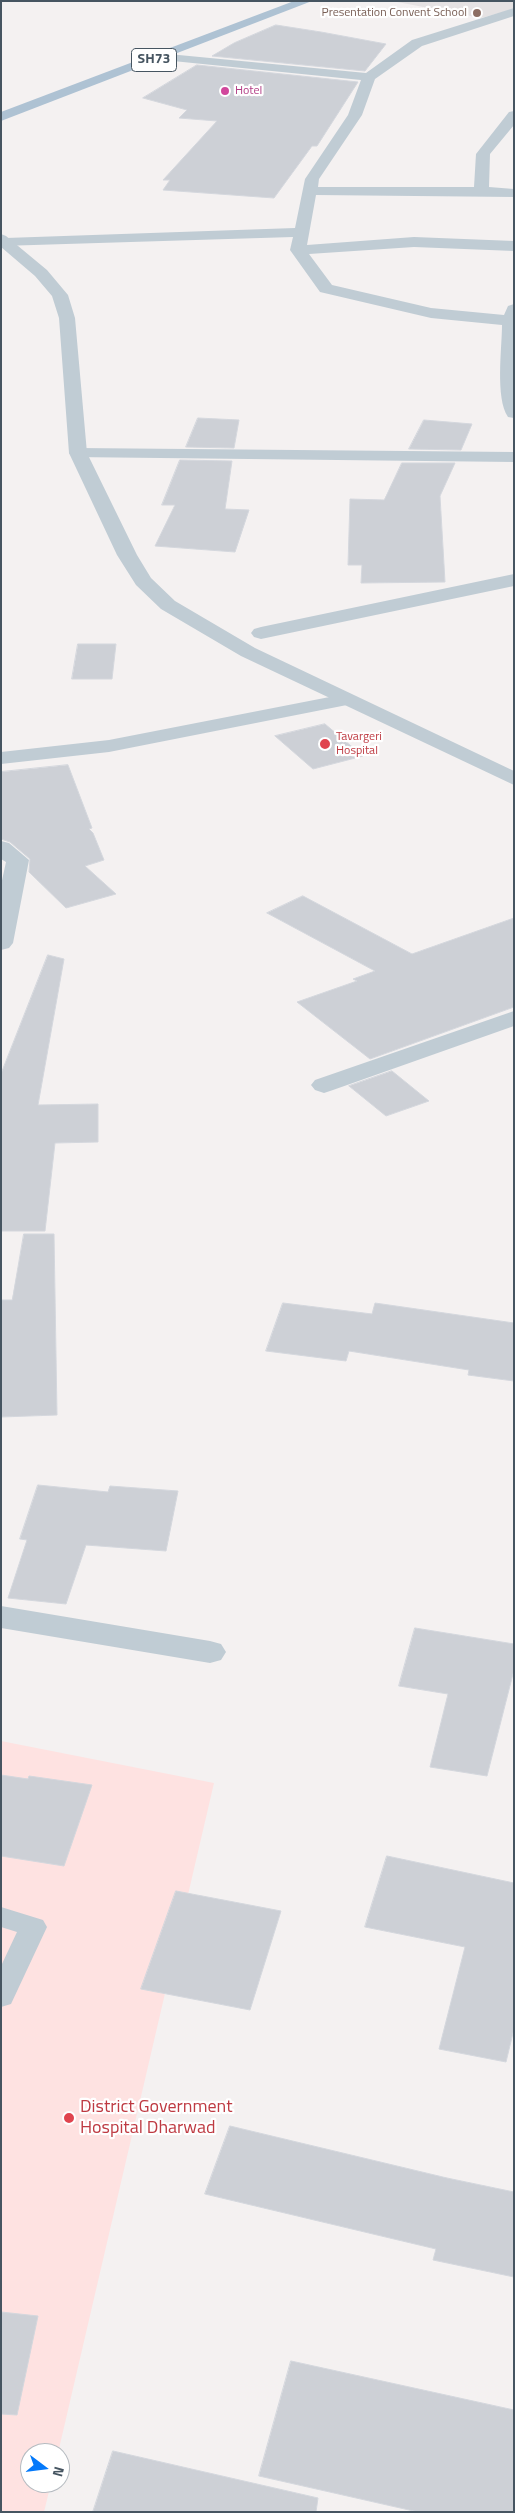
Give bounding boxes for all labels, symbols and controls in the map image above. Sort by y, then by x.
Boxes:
place label: Presentation Convent School [322,6,467,20]
marker: Presentation Convent School [471,7,483,19]
road number: SH73 [132,48,176,72]
place label: Hotel [235,84,262,98]
marker: Hotel [219,85,231,97]
place label: Tavargeri Hospital [336,730,382,758]
marker: Tavargeri Hospital [318,737,332,751]
place label: District Government Hospital Dharwad [80,2097,233,2140]
marker: District Government Hospital Dharwad [62,2111,76,2125]
north arrow [20,2443,70,2493]
text: N [48,2464,70,2479]

